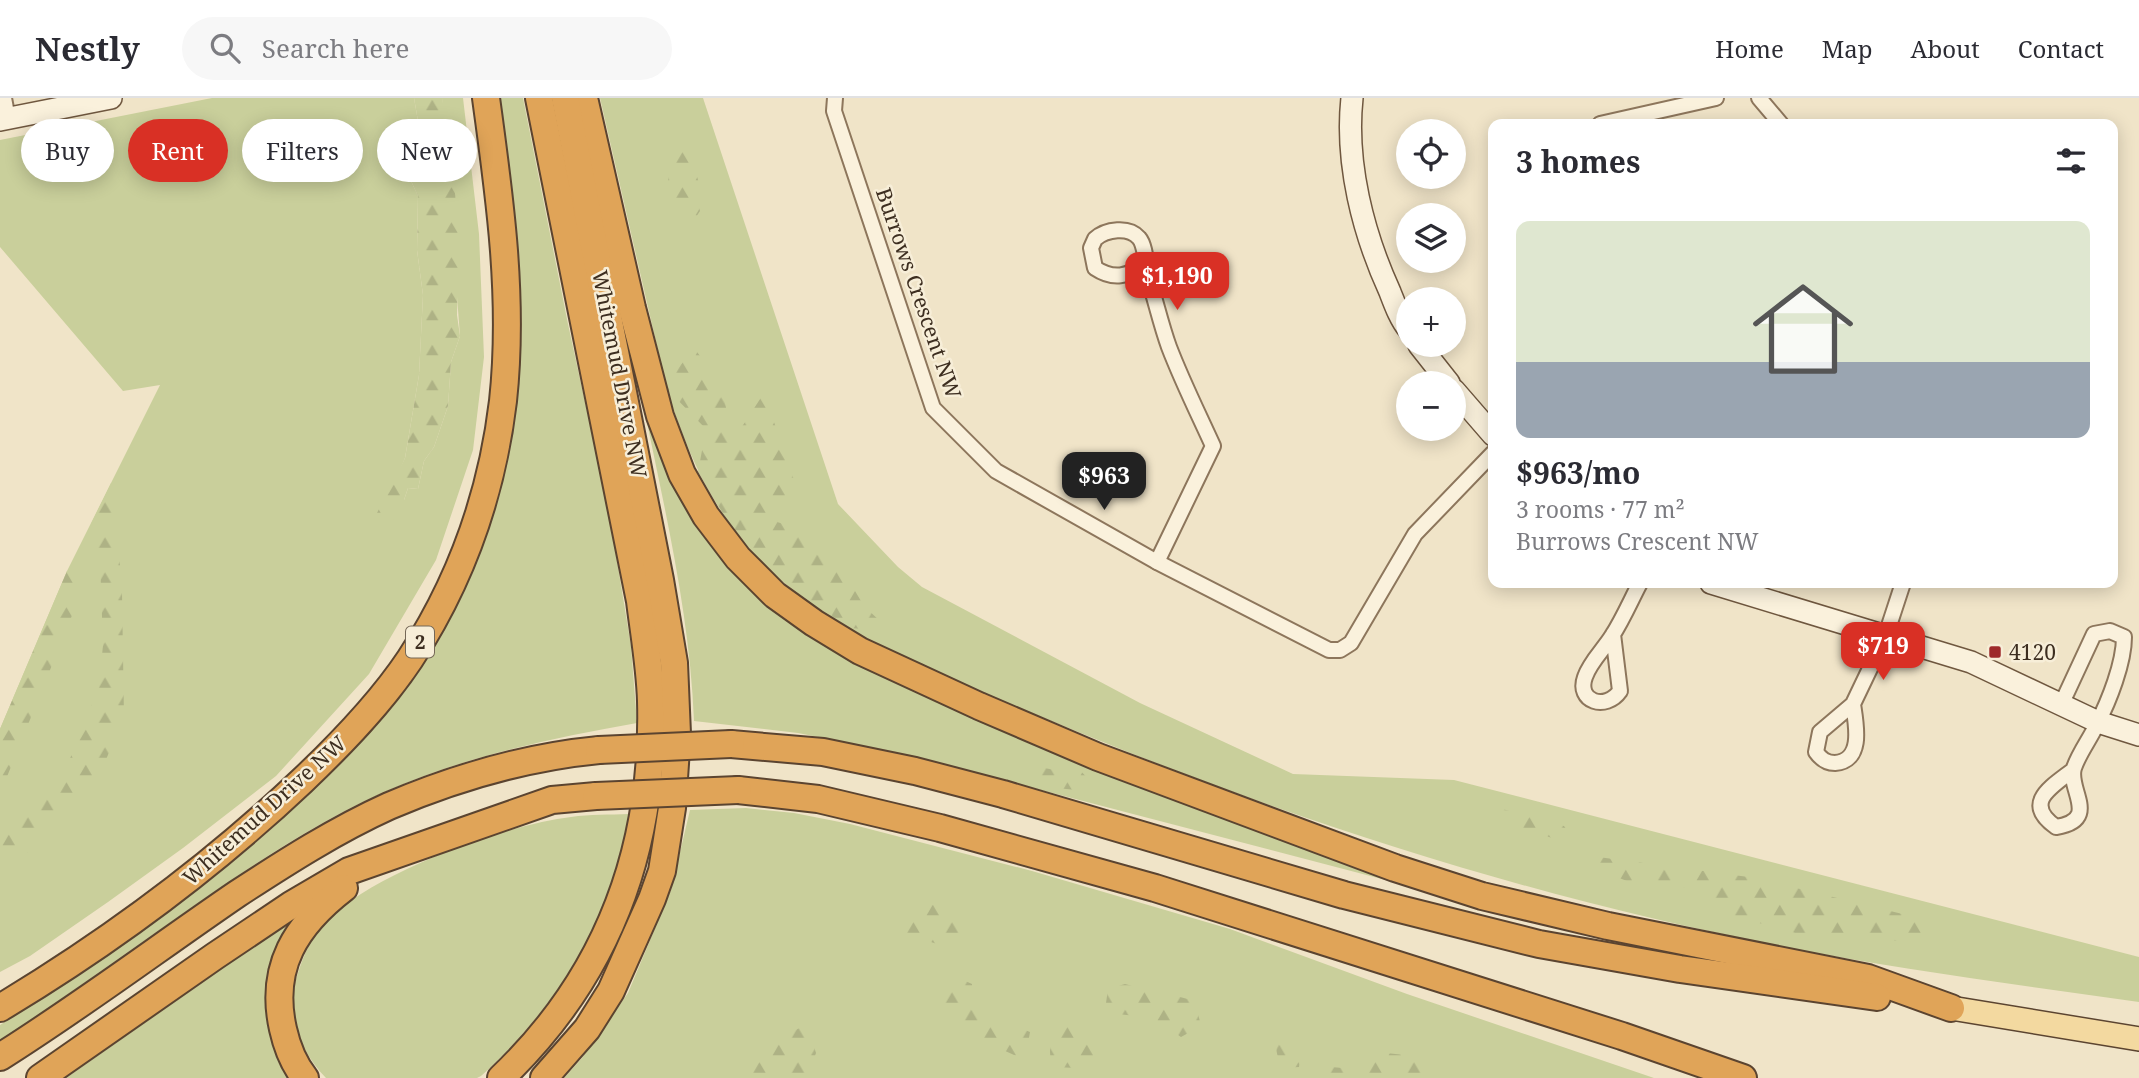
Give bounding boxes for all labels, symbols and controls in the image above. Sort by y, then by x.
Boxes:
search box [182,17,672,80]
text: Nestly [35,26,140,71]
icon: search [206,29,244,67]
text: Search here [262,30,409,66]
text: Home [1715,32,1784,65]
text: Map [1822,32,1873,65]
text: About [1911,32,1980,65]
text: Contact [2018,32,2104,65]
chip: Buy [21,119,114,182]
chip: Rent [128,119,228,182]
chip: Filters [242,119,363,182]
chip: New [377,119,477,182]
map controls [1396,119,1466,441]
button: locate [1396,119,1466,189]
text: 3 homes [1516,141,1640,182]
icon: filters [2052,142,2090,180]
street label: Burrows Crescent NW [870,184,968,402]
button: layers [1396,203,1466,273]
pin: $1,190 [1120,252,1234,312]
text: $1,190 [1141,259,1213,291]
icon: home [1740,266,1866,392]
street label: Whitemud Drive NW [586,268,654,480]
button: + [1396,287,1466,357]
button: − [1396,371,1466,441]
pin: $963 [1063,452,1145,512]
text: $963/mo [1516,452,1640,493]
text: $963 [1078,459,1130,491]
text: 3 rooms · 77 m² [1516,493,1685,525]
text: Burrows Crescent NW [1516,525,1759,557]
pin: $719 [1842,622,1924,682]
road number: 2 [406,626,434,657]
text: $719 [1857,629,1909,661]
place label: 4120 [2009,638,2056,666]
marker: 4120 [1987,644,2003,660]
street label: Whitemud Drive NW [176,729,352,891]

